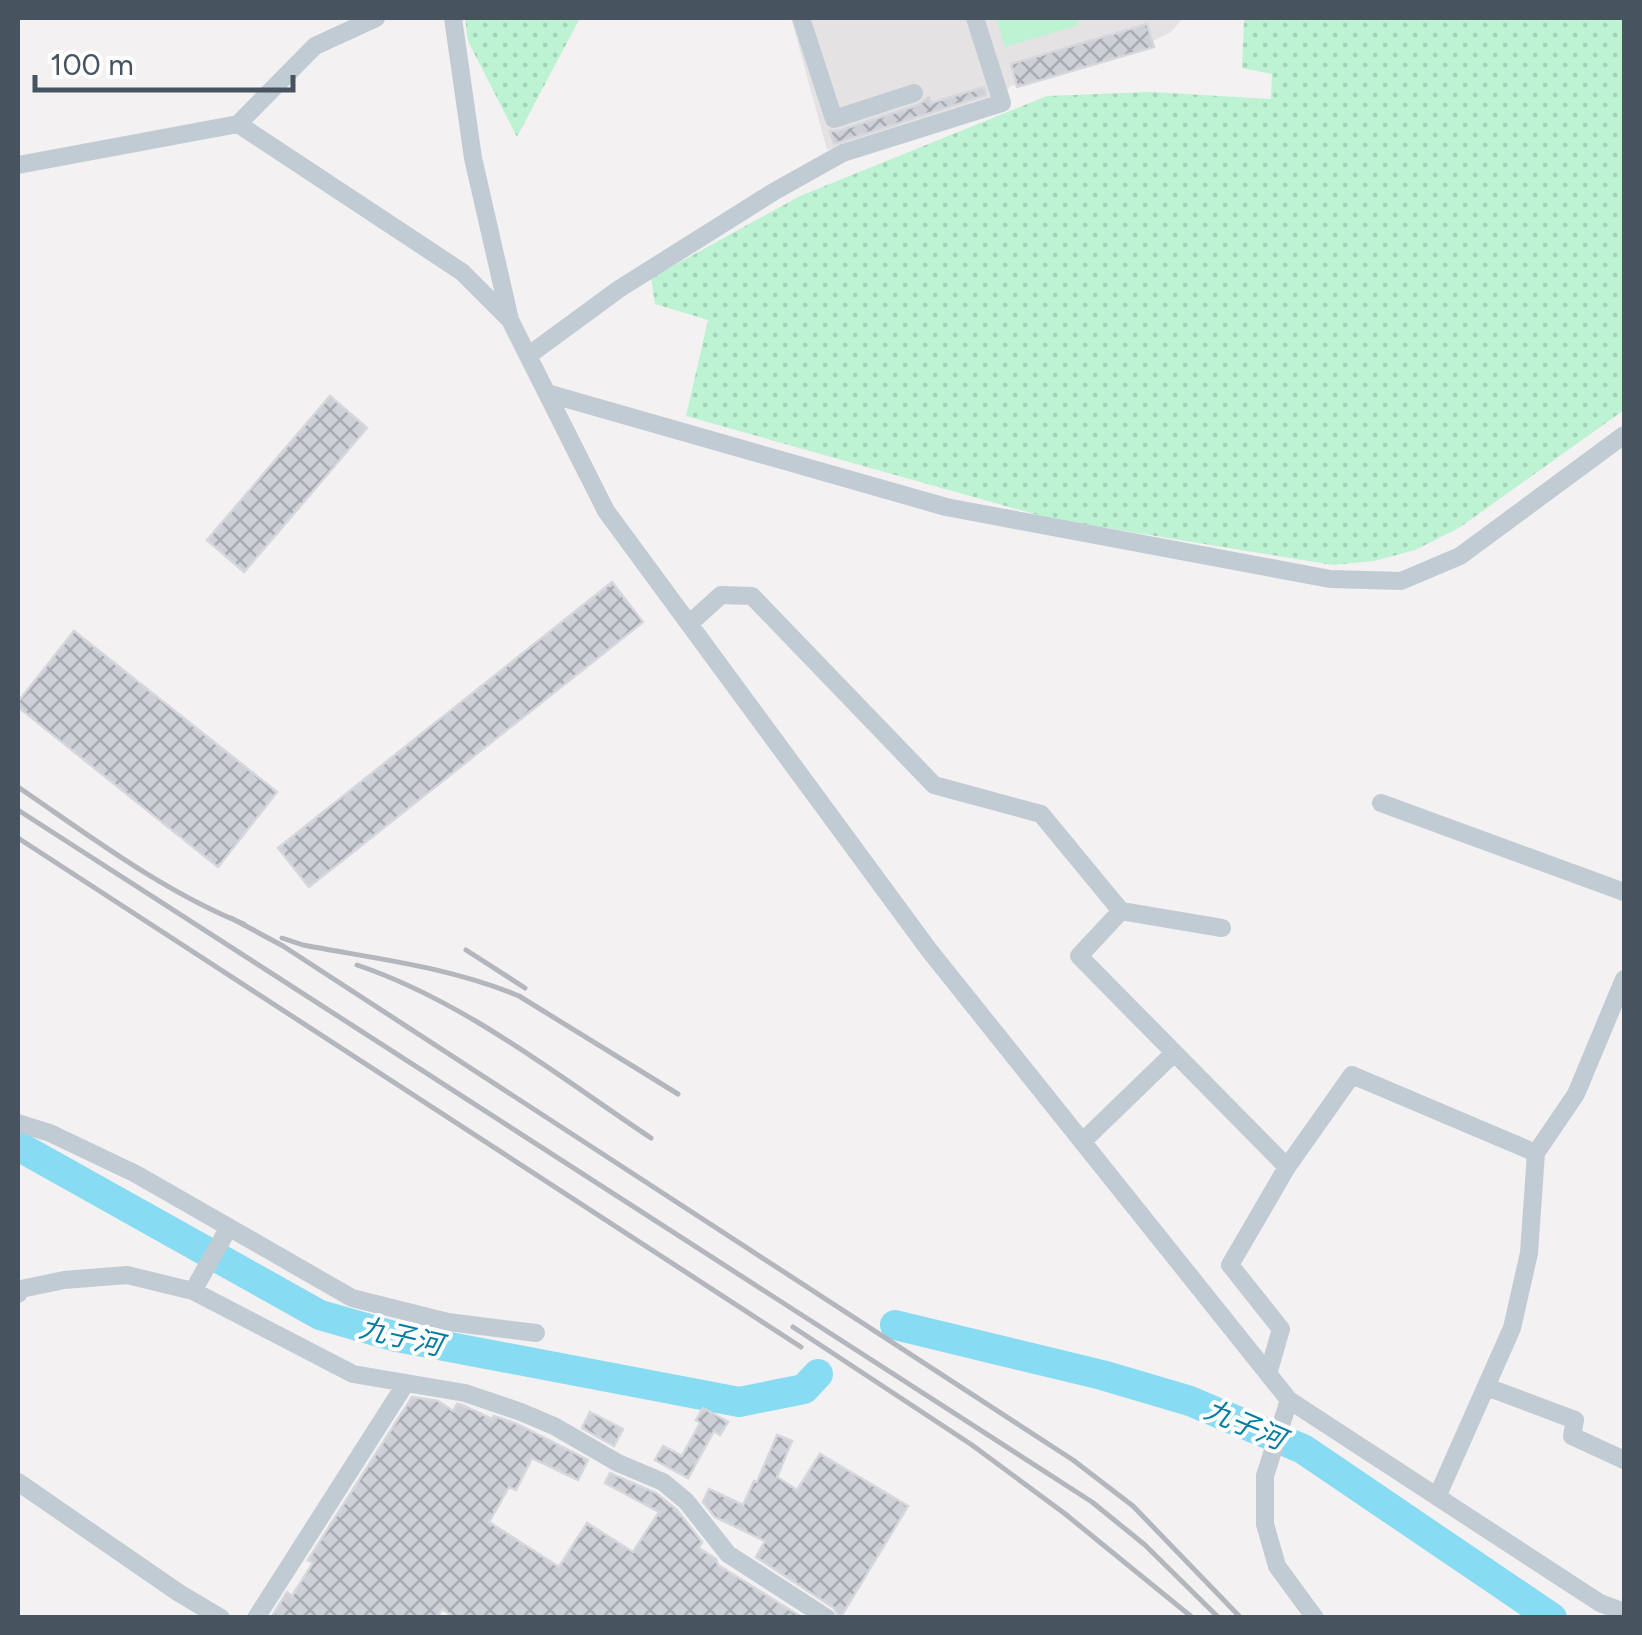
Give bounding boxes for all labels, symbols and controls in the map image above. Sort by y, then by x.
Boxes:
scale bar [35,30,292,92]
text: 100 m [50,46,134,83]
water label: 九子河 [356,1310,451,1363]
water label: 九子河 [1200,1392,1295,1458]

